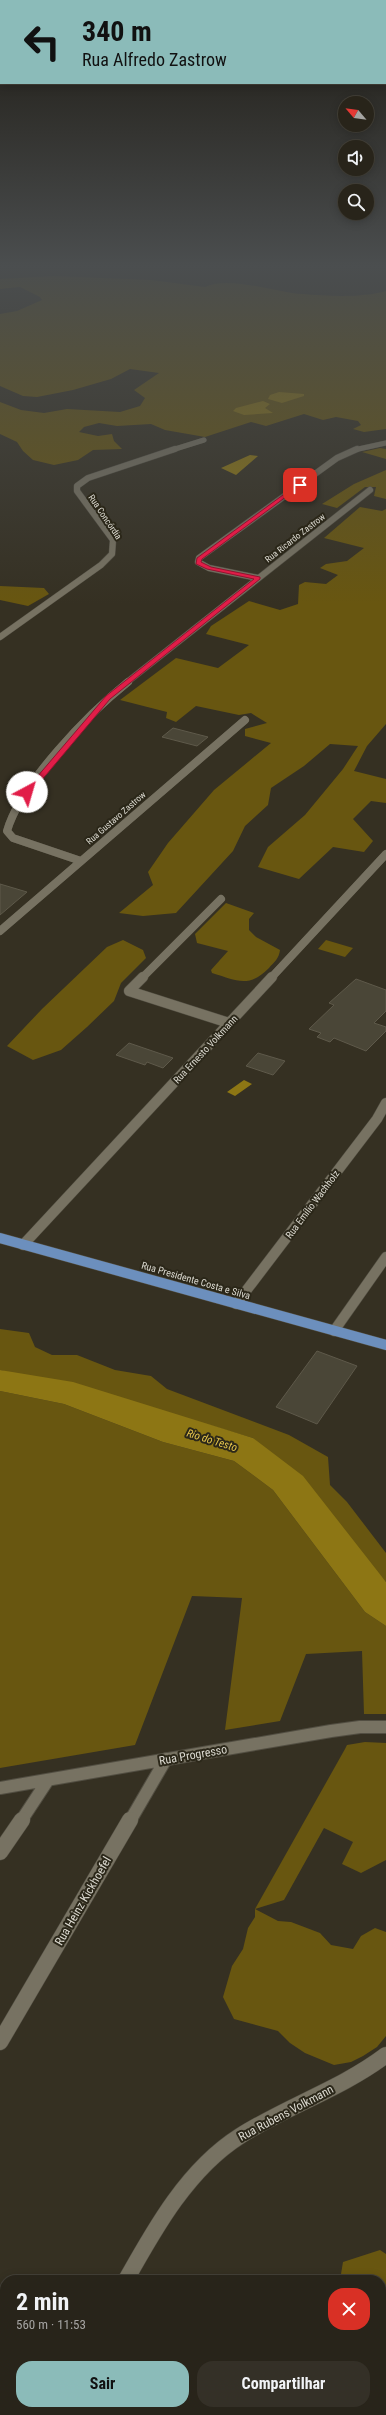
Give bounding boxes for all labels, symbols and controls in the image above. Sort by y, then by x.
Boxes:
text: 340 m [82,15,152,48]
icon: left [16,16,68,68]
text: Rua Alfredo Zastrow [82,49,227,70]
north arrow [338,96,374,132]
map controls [338,96,374,220]
button: sound [338,140,374,176]
button: search [338,184,374,220]
pin [283,468,317,502]
icon: arrive [289,474,311,496]
street label: Rua Concórdia [86,493,124,541]
street label: Rua Ricardo Zastrow [263,511,327,565]
position arrow [6,771,48,813]
street label: Rua Gustavo Zastrow [84,789,148,846]
street label: Rua Ernesto Volkmann [171,1013,240,1086]
street label: Rua Emílio Wachholz [283,1168,342,1240]
street label: Rua Presidente Costa e Silva [140,1260,252,1301]
water label: Rio do Testo [185,1427,239,1454]
street label: Rua Progresso [158,1742,228,1768]
street label: Rua Heinz Kickhoefel [52,1854,114,1948]
street label: Rua Rubens Volkmann [236,2082,336,2144]
text: 2 min [16,2288,69,2316]
button: close [328,2288,370,2330]
text: 560 m · 11:53 [16,2317,86,2332]
button: Sair [16,2361,189,2407]
button: Compartilhar [197,2361,370,2407]

